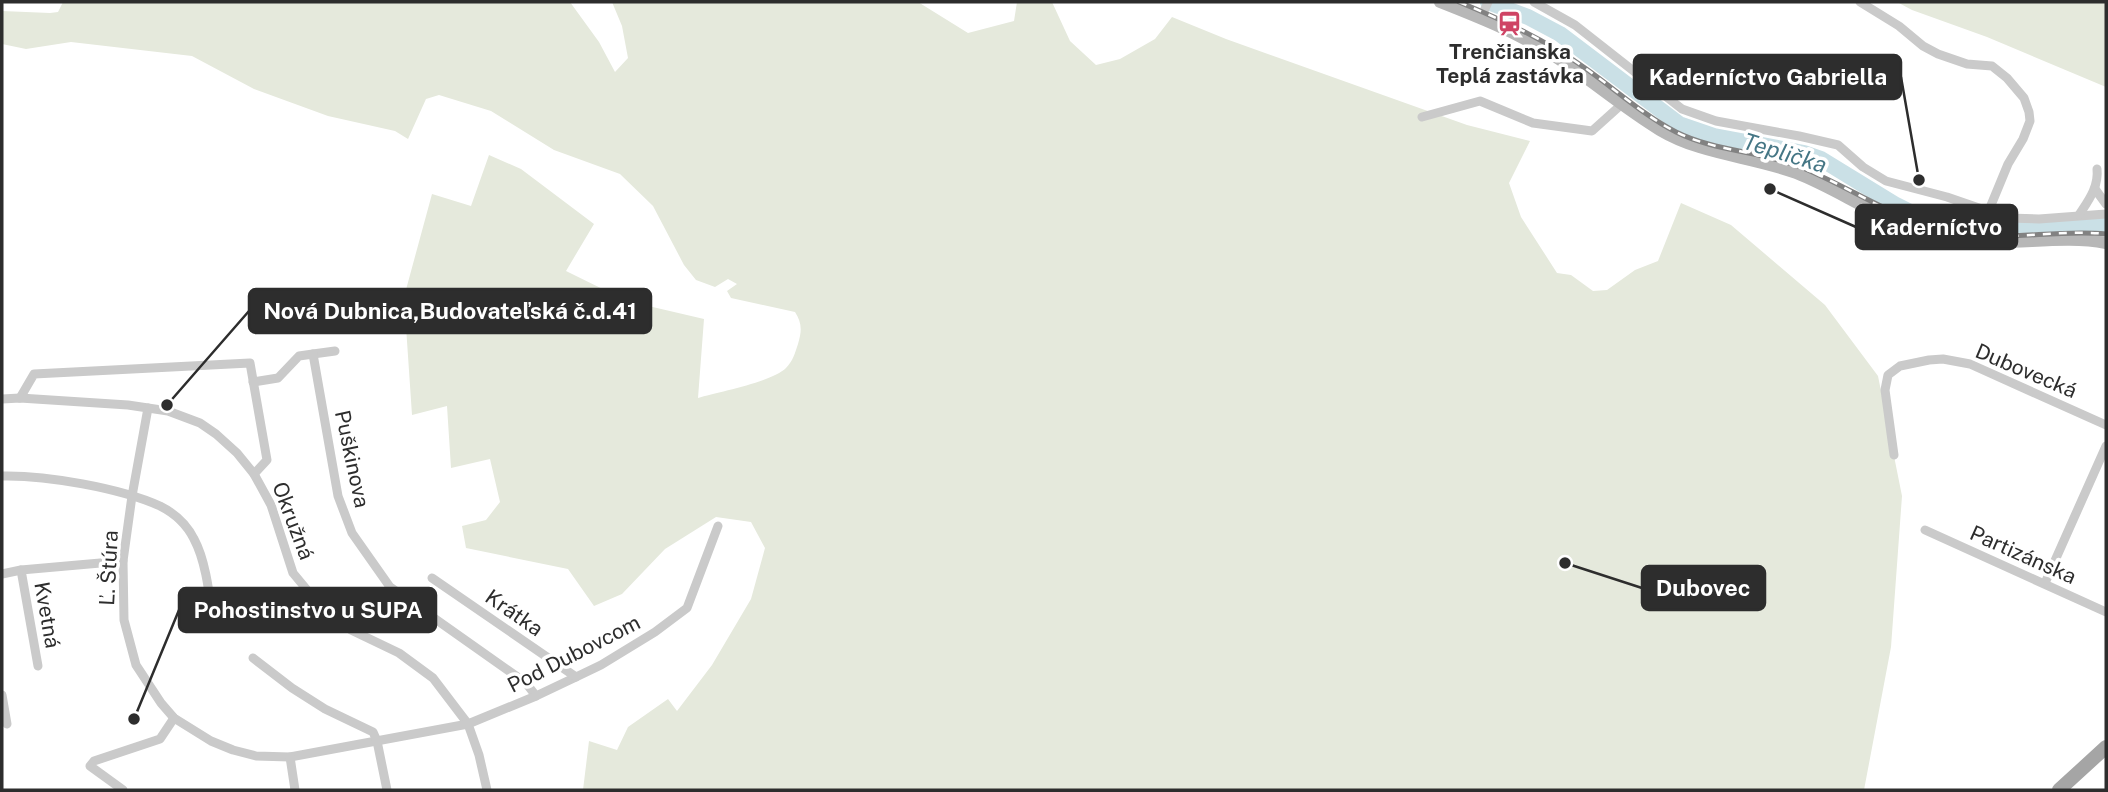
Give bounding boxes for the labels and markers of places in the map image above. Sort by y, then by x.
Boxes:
station icon: Trenčianska Teplá zastávka [1496,9,1524,37]
place label: Trenčianska Teplá zastávka [1436,39,1584,88]
callout: Kaderníctvo Gabriella [1634,55,1901,99]
callout: Kaderníctvo [1856,205,2017,249]
callout: Nová Dubnica,Budovateľská č.d.41 [249,289,651,333]
callout: Dubovec [1642,566,1765,610]
callout: Pohostinstvo u SUPA [179,588,436,632]

